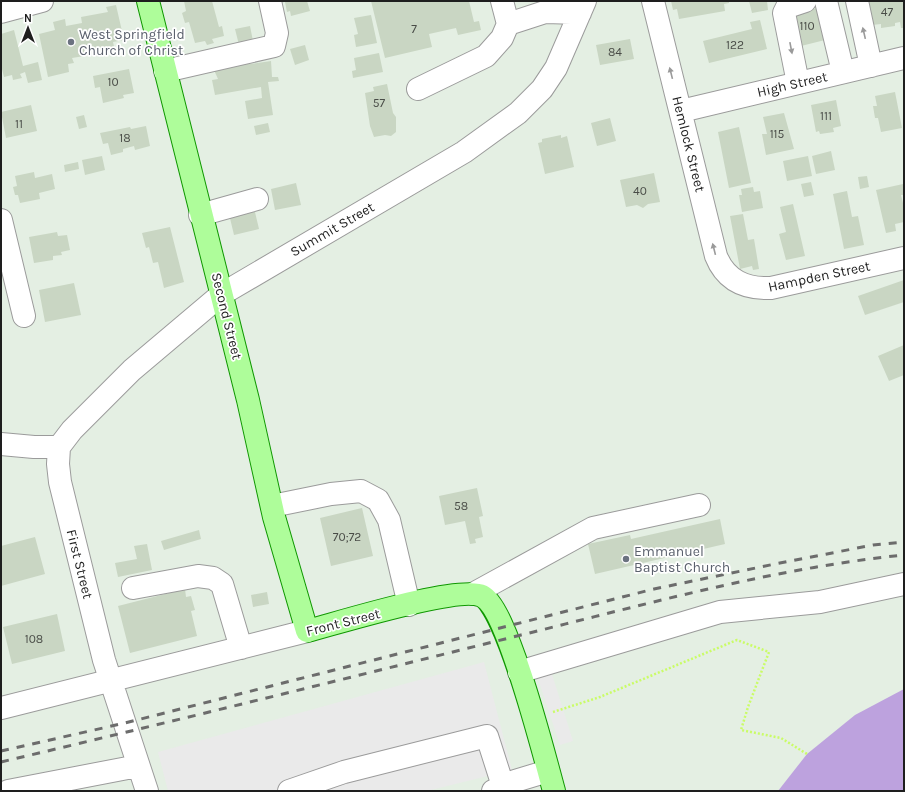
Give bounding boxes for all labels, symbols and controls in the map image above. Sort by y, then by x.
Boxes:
house number: 47 [881,5,894,19]
north arrow [8,8,48,48]
text: N [24,12,32,25]
house number: 110 [799,19,815,33]
house number: 7 [411,22,417,36]
place label: West Springfield Church of Christ [79,26,185,59]
one-way arrow [861,27,867,39]
marker: West Springfield Church of Christ [66,37,76,47]
house number: 122 [726,38,744,52]
one-way arrow [788,42,794,54]
house number: 84 [608,45,622,59]
one-way arrow [668,67,674,79]
street label: High Street [755,68,829,101]
house number: 10 [107,75,119,89]
street label: Hemlock Street [668,94,709,194]
house number: 57 [373,96,386,110]
house number: 111 [820,109,832,123]
house number: 11 [15,117,23,131]
house number: 115 [770,127,785,141]
house number: 18 [119,131,131,145]
house number: 40 [633,184,647,198]
street label: Summit Street [287,198,377,260]
one-way arrow [711,243,717,255]
street label: Hampden Street [766,257,872,296]
street label: Second Street [207,271,246,361]
house number: 58 [454,499,468,513]
street label: First Street [63,528,96,601]
house number: 70;72 [333,530,361,544]
place label: Emmanuel Baptist Church [634,543,730,576]
marker: Emmanuel Baptist Church [621,554,631,564]
street label: Front Street [304,605,382,640]
house number: 108 [25,632,43,646]

